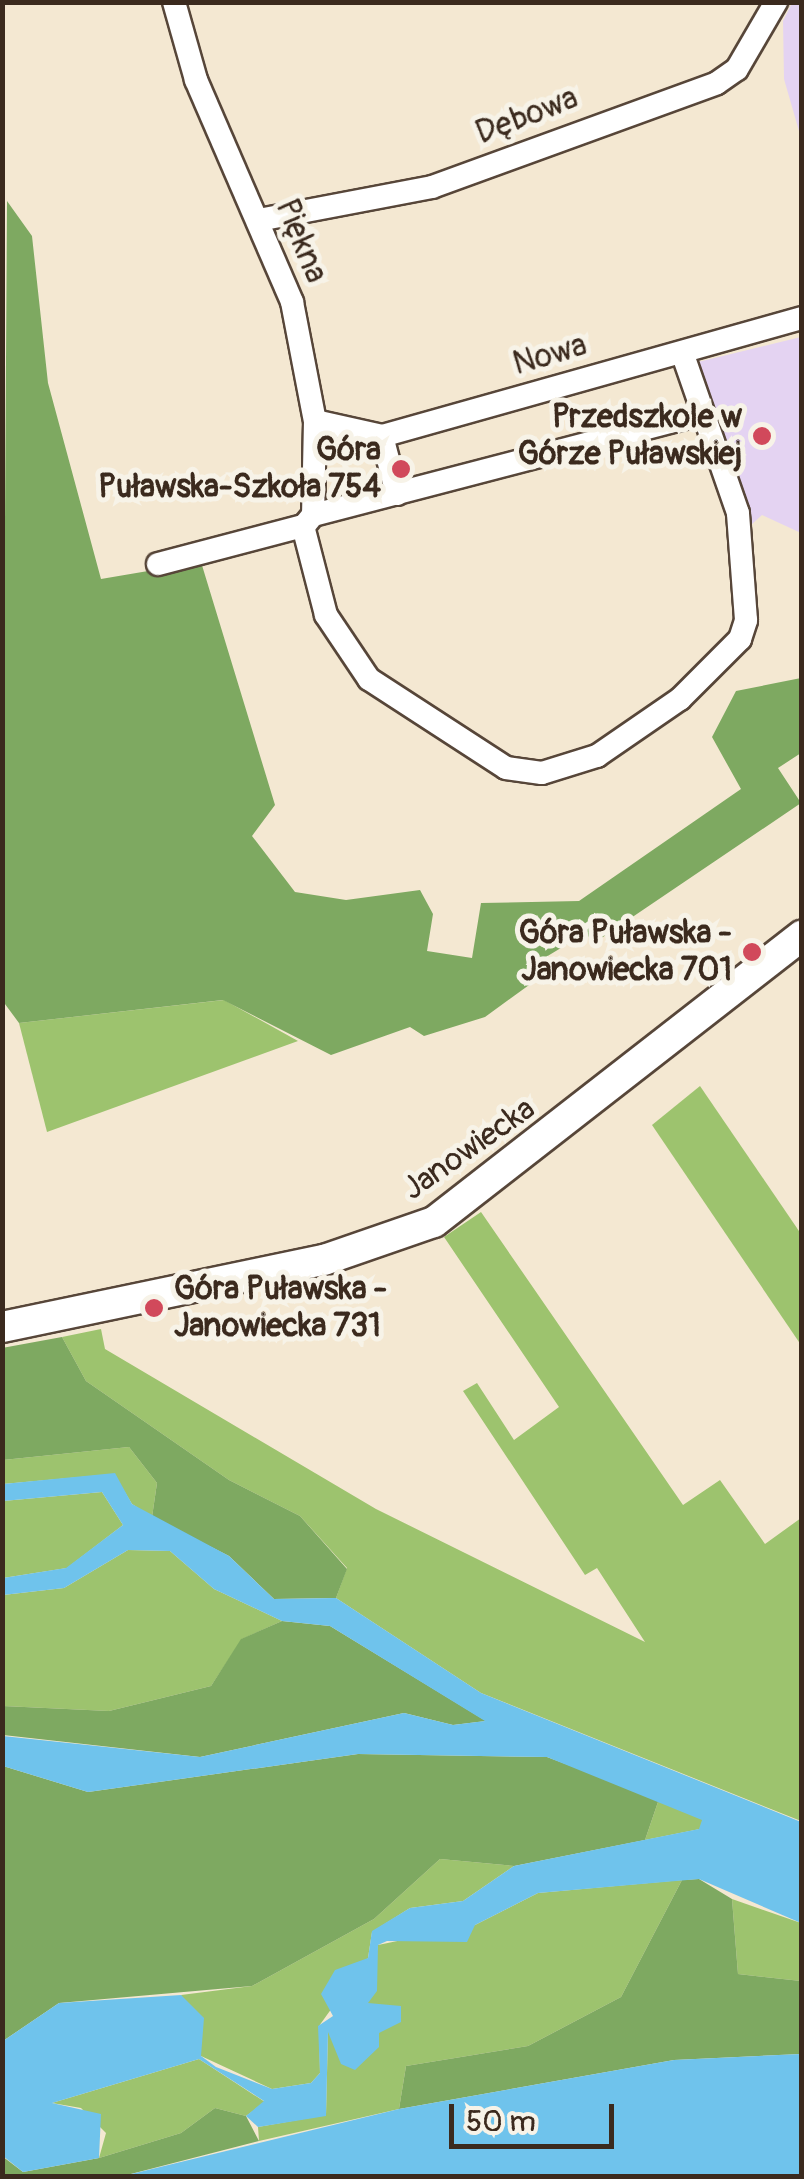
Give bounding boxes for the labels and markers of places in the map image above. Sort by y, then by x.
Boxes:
place label: Przedszkole w Górze Puławskiej [518,399,742,474]
marker: Przedszkole w Górze Puławskiej [751,425,773,447]
place label: Góra Puławska-Szkoła 754 [98,432,381,507]
marker: Góra Puławska-Szkoła 754 [390,458,412,480]
place label: Góra Puławska - Janowiecka 701 [519,915,732,990]
marker: Góra Puławska - Janowiecka 701 [741,941,763,963]
place label: Góra Puławska - Janowiecka 731 [174,1271,387,1346]
marker: Góra Puławska - Janowiecka 731 [143,1297,165,1319]

